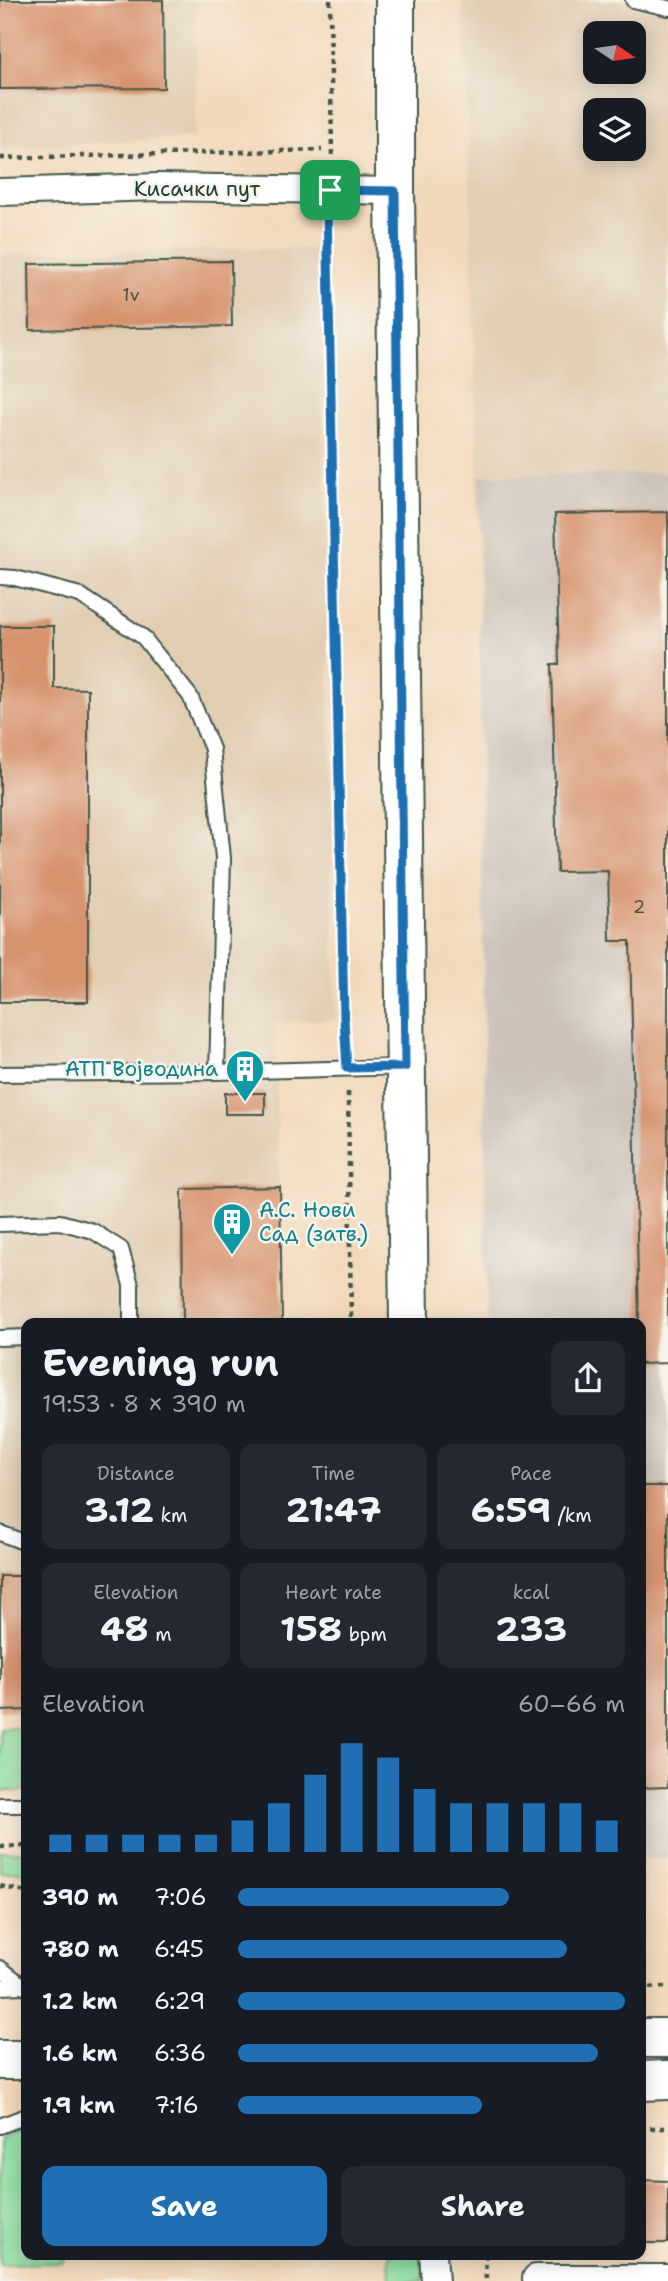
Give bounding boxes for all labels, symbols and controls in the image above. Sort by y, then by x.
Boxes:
north arrow [583,21,646,84]
map controls [583,21,646,161]
button: layers [583,98,646,161]
pin [300,160,360,220]
icon: arrive [311,171,349,209]
street label: Кисачки пут [134,175,261,203]
house number: 1v [122,283,140,307]
house number: 2 [633,895,645,919]
building icon: АТП Војводина [224,1048,266,1103]
place label: АТП Војводина [65,1055,218,1083]
place label: А.С. Нови Сад (затв.) [259,1196,368,1248]
building icon: А.С. Нови Сад (затв.) [211,1201,253,1256]
text: Evening run [42,1337,279,1388]
button: share [551,1341,625,1415]
text: 19:53 · 8 × 390 m [42,1389,246,1419]
text: Distance [97,1461,175,1486]
text: Time [312,1461,355,1486]
text: Pace [510,1461,552,1486]
text: 3.12 [84,1486,154,1533]
text: 21:47 [286,1486,381,1533]
text: 6:59 [471,1486,551,1533]
text: km [154,1503,187,1528]
text: /km [551,1503,592,1528]
text: Elevation [93,1580,178,1605]
text: Heart rate [285,1580,382,1605]
text: kcal [513,1580,550,1605]
text: 48 [100,1605,149,1652]
text: 158 [280,1605,342,1652]
text: 233 [495,1605,567,1652]
text: m [149,1622,172,1647]
text: bpm [342,1622,387,1647]
text: Elevation [42,1689,145,1719]
text: 60–66 m [518,1689,625,1719]
text: 390 m [42,1882,118,1912]
text: 7:06 [154,1882,207,1912]
text: 780 m [42,1934,119,1964]
text: 6:45 [154,1934,204,1964]
text: 1.2 km [42,1986,118,2016]
text: 6:29 [154,1986,205,2016]
text: 1.6 km [42,2038,117,2068]
text: 6:36 [154,2038,206,2068]
text: 1.9 km [42,2090,115,2120]
text: 7:16 [154,2090,199,2120]
button: Save [42,2166,327,2246]
button: Share [341,2166,625,2246]

